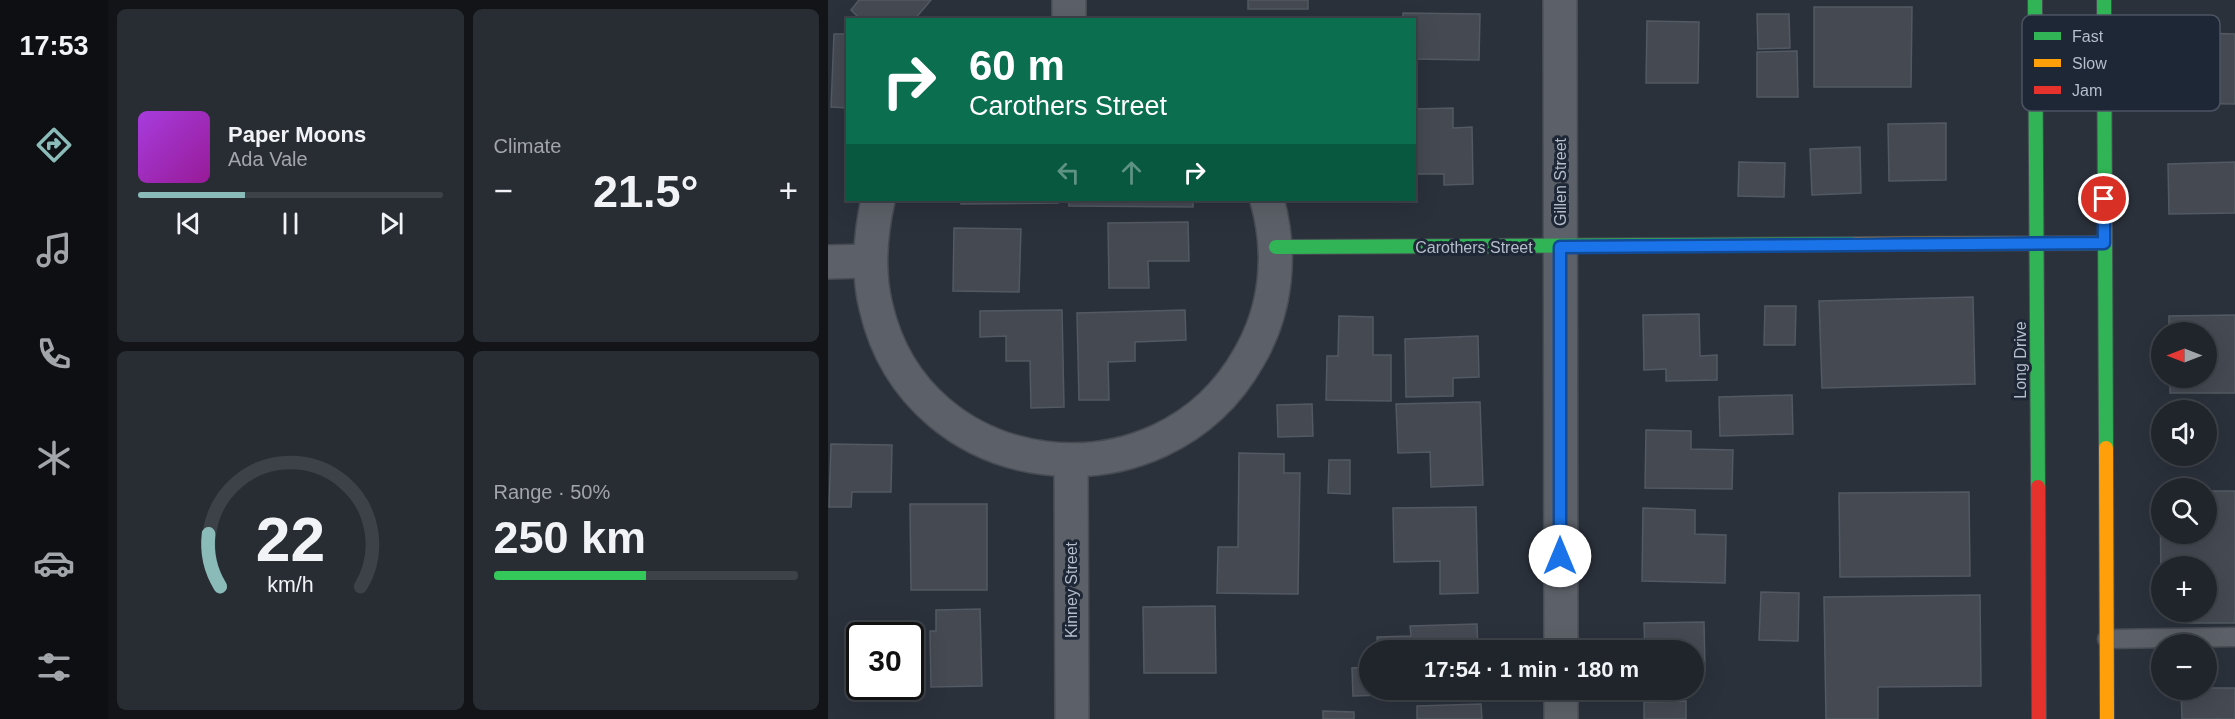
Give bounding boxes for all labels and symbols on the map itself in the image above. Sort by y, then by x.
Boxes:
legend [2022,15,2220,111]
text: Fast [2072,28,2104,45]
text: Slow [2072,55,2107,72]
text: Jam [2072,82,2102,99]
street label: Gillen Street [1552,137,1569,226]
pin [2078,173,2129,224]
street label: Carothers Street [1415,239,1533,256]
street label: Long Drive [2012,321,2029,399]
north arrow [2151,322,2217,388]
position arrow [1528,524,1592,588]
street label: Kinney Street [1063,541,1080,638]
speed limit sign: 30 [846,622,924,700]

